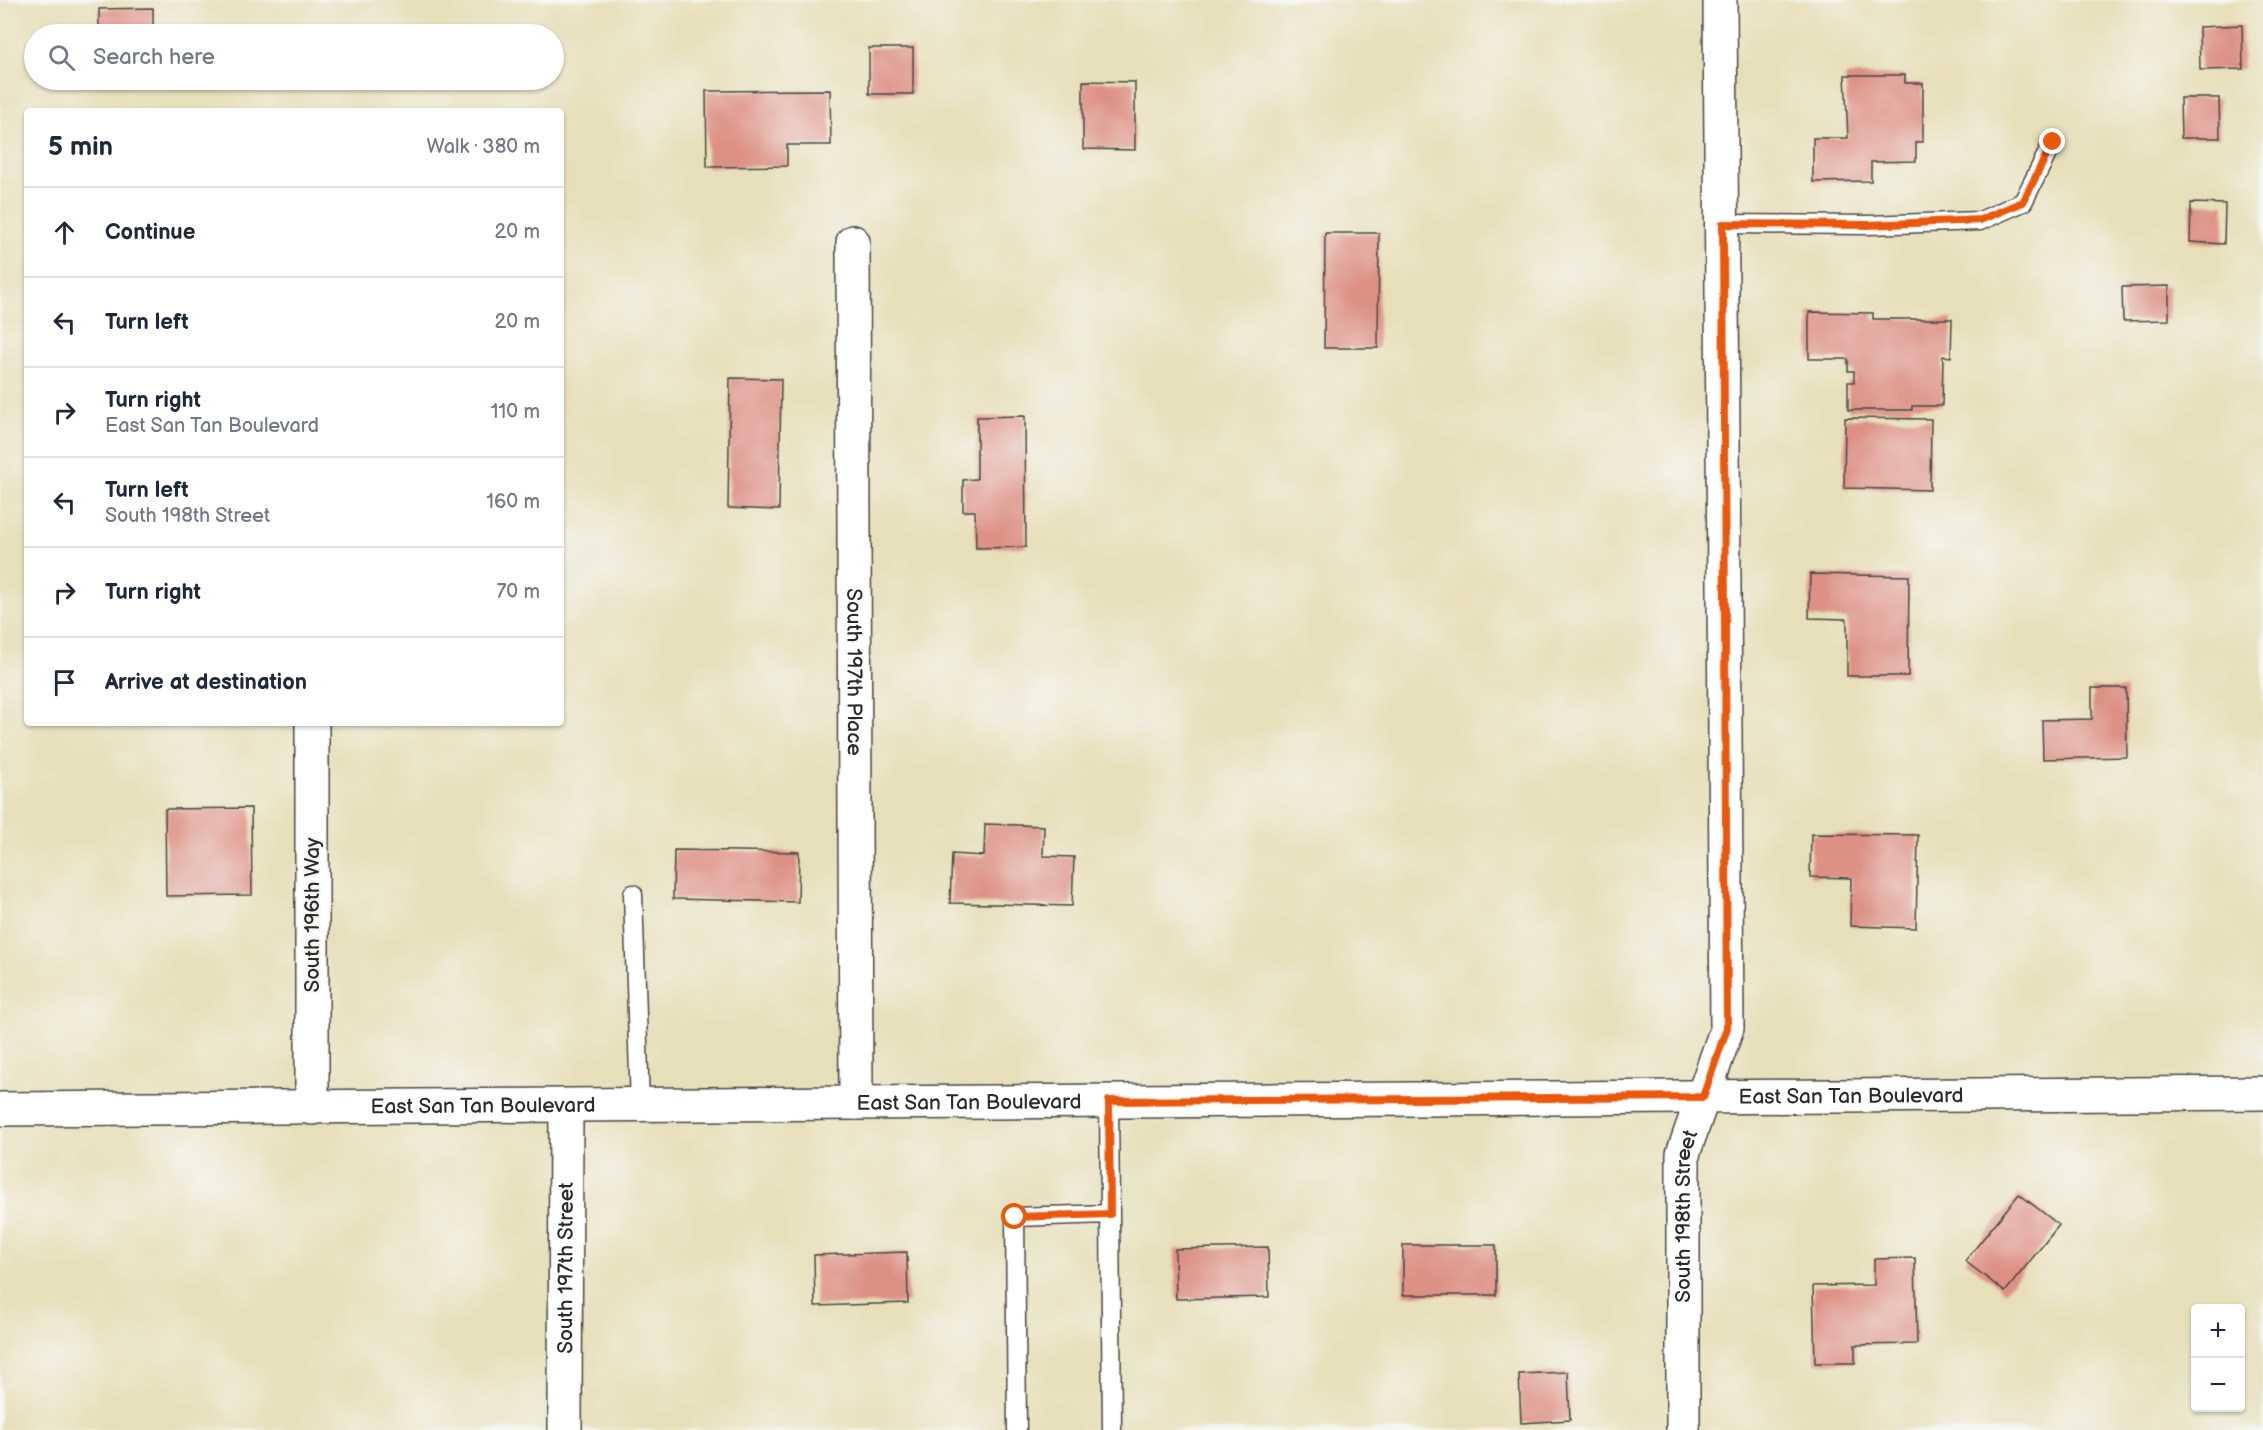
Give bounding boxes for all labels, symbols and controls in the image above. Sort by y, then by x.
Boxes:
search box [24,24,564,90]
icon: search [45,41,78,74]
text: Search here [93,44,215,71]
route end [2039,128,2065,154]
text: 5 min [48,132,113,163]
text: Walk · 380 m [427,135,540,159]
icon: ahead [48,216,81,249]
text: Continue [105,219,195,246]
text: 20 m [495,220,540,244]
icon: left [48,306,81,339]
text: Turn left [105,309,189,336]
text: 20 m [495,310,540,334]
text: Turn right [105,387,201,414]
icon: right [48,396,81,429]
text: 110 m [491,400,540,424]
text: East San Tan Boulevard [105,414,319,438]
text: Turn left [105,477,189,504]
icon: left [48,486,81,519]
text: 160 m [486,490,540,514]
text: South 198th Street [105,504,270,528]
icon: right [48,576,81,609]
text: Turn right [105,579,201,606]
text: 70 m [496,580,540,604]
street label: South 197th Place [841,588,867,756]
icon: arrive [48,666,81,699]
text: Arrive at destination [105,669,307,696]
street label: South 196th Way [300,837,325,993]
street label: East San Tan Boulevard [1738,1083,1963,1110]
street label: East San Tan Boulevard [856,1089,1082,1116]
street label: East San Tan Boulevard [370,1093,596,1119]
street label: South 198th Street [1671,1126,1704,1303]
street label: South 197th Street [553,1182,579,1354]
route start [1001,1203,1027,1229]
map controls [2191,1304,2245,1412]
button: + [2191,1304,2245,1358]
button: − [2191,1358,2245,1412]

